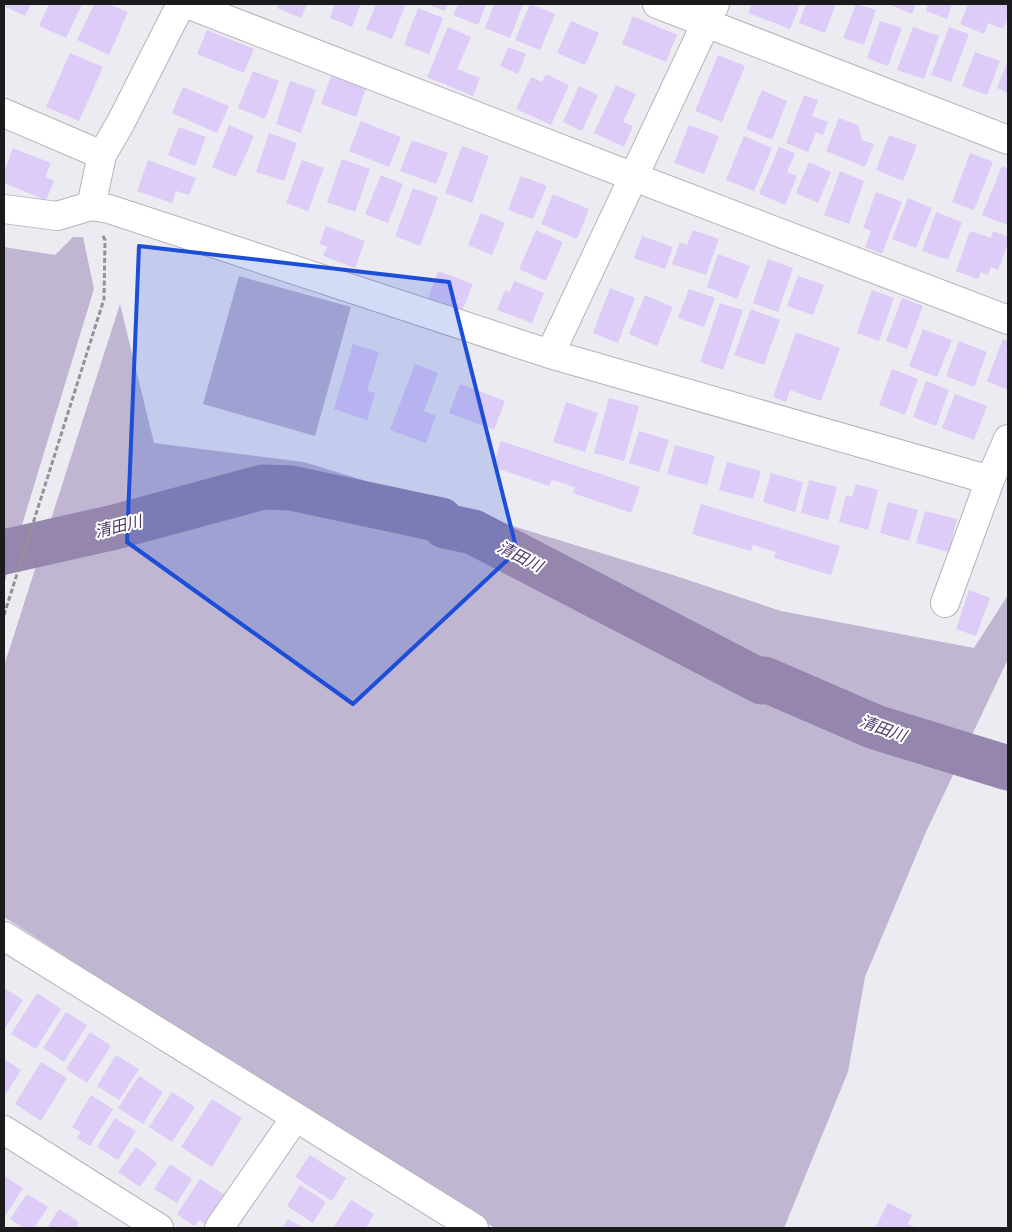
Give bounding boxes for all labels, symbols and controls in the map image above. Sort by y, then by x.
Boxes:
water label: 清田川 [92,509,146,542]
water label: 清田川 [494,535,548,578]
water label: 清田川 [857,709,911,747]

